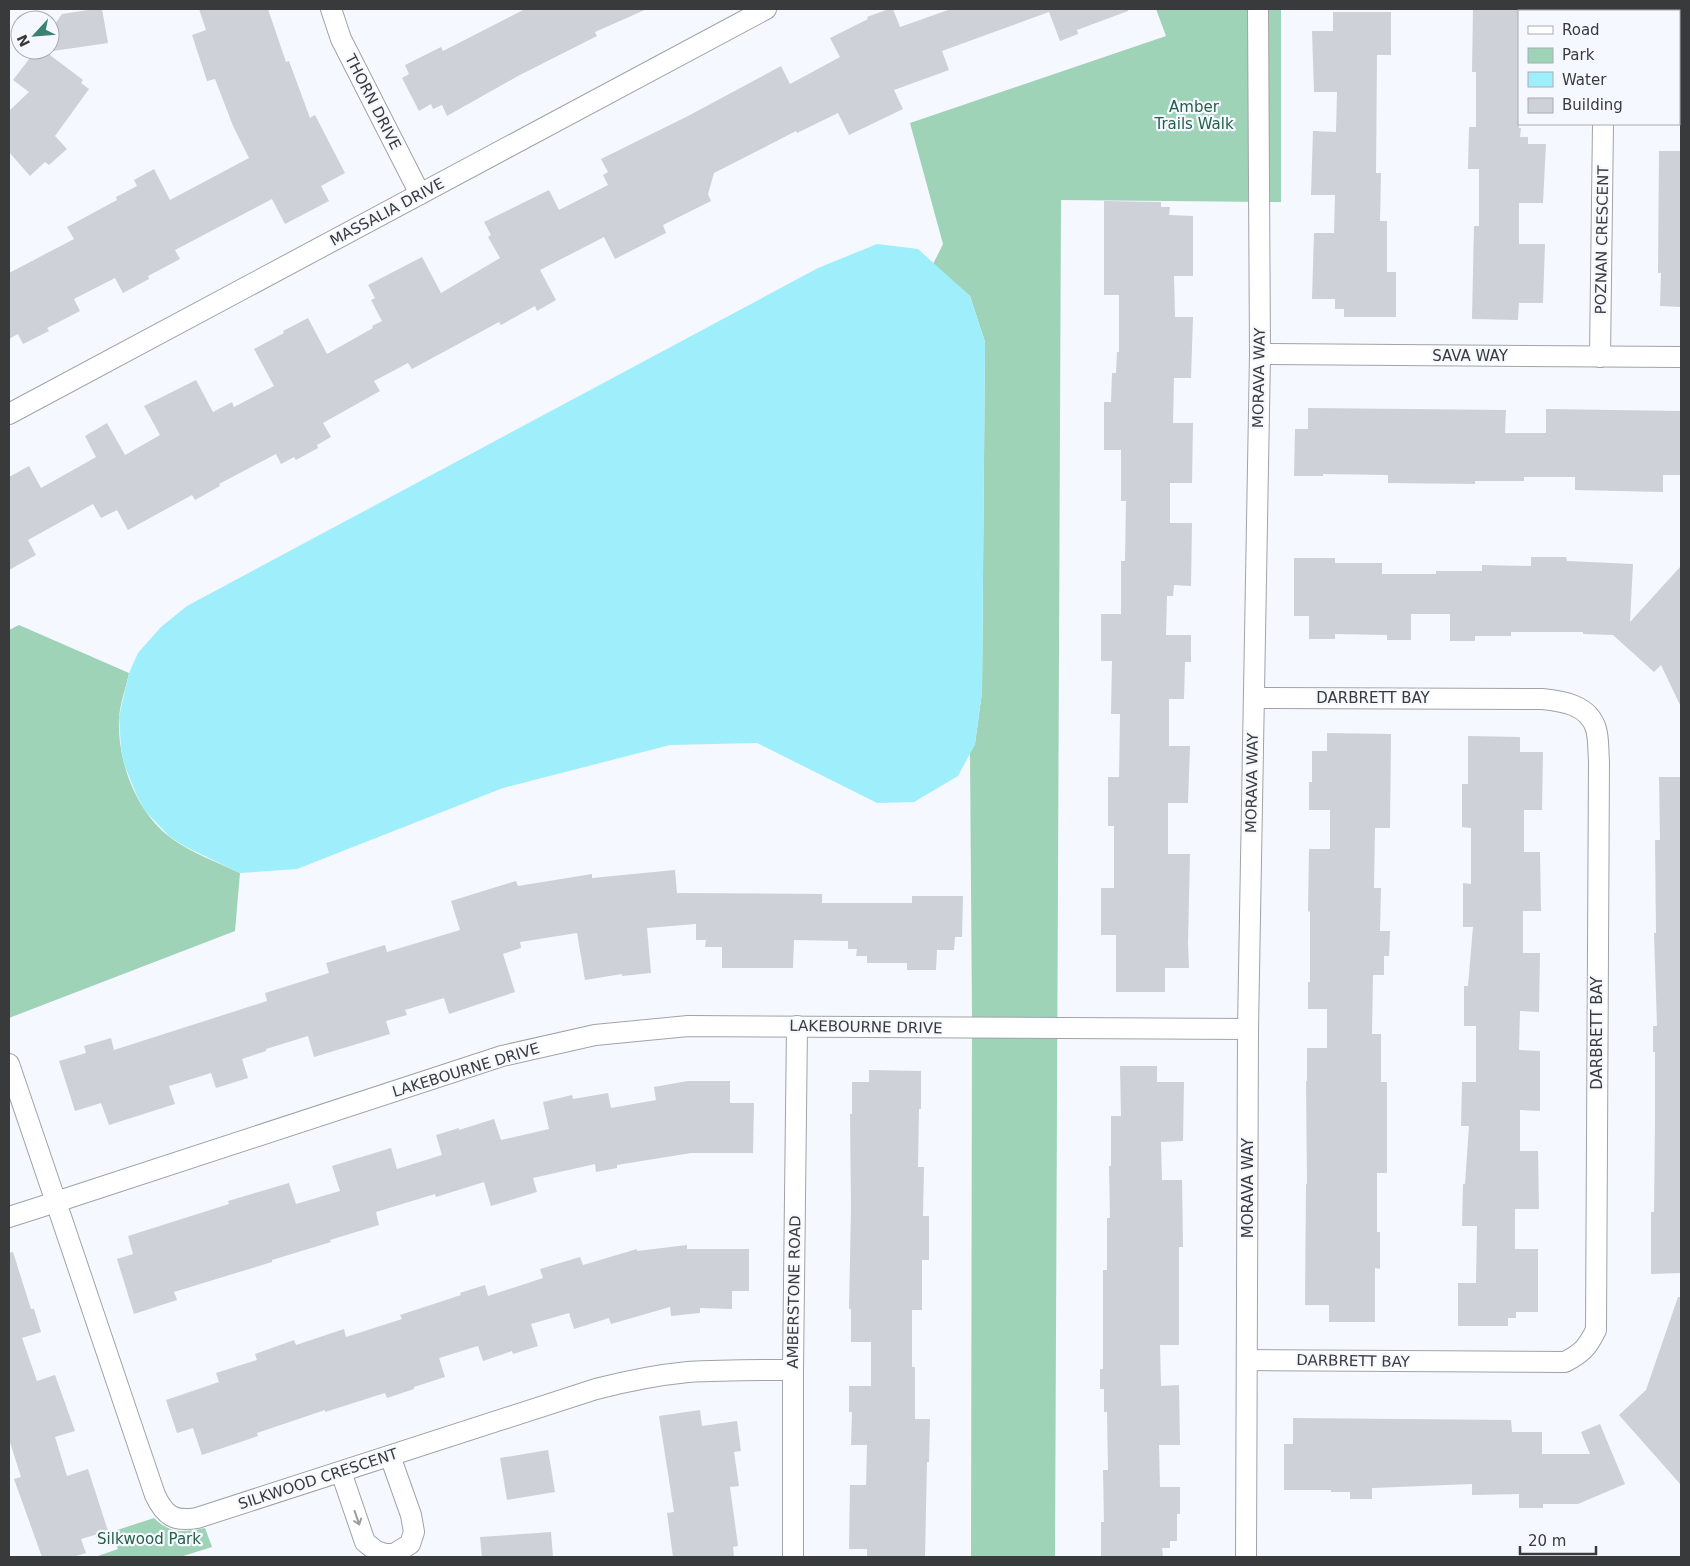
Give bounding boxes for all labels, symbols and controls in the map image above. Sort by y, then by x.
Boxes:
north arrow [10,10,60,60]
legend [1518,10,1680,125]
text: Road [1562,21,1600,39]
text: N [14,32,33,49]
text: Park [1562,46,1595,64]
street label: THORN DRIVE [341,50,405,153]
text: Water [1562,71,1607,89]
text: Building [1562,96,1623,114]
park label: Amber Trails Walk [1153,98,1234,133]
street label: POZNAN CRESCENT [1592,165,1612,315]
street label: MASSALIA DRIVE [327,174,447,250]
street label: MORAVA WAY [1249,327,1269,428]
street label: SAVA WAY [1432,347,1509,365]
street label: DARBRETT BAY [1316,689,1431,707]
street label: MORAVA WAY [1242,732,1262,833]
street label: DARBRETT BAY [1588,975,1606,1090]
street label: LAKEBOURNE DRIVE [789,1017,943,1037]
street label: LAKEBOURNE DRIVE [390,1039,542,1101]
street label: MORAVA WAY [1239,1137,1257,1238]
street label: AMBERSTONE ROAD [784,1215,804,1369]
street label: DARBRETT BAY [1296,1351,1411,1371]
street label: SILKWOOD CRESCENT [236,1444,401,1513]
one-way arrow [353,1510,362,1525]
scale bar [1520,1524,1596,1556]
park label: Silkwood Park [97,1530,201,1548]
text: 20 m [1528,1532,1566,1550]

